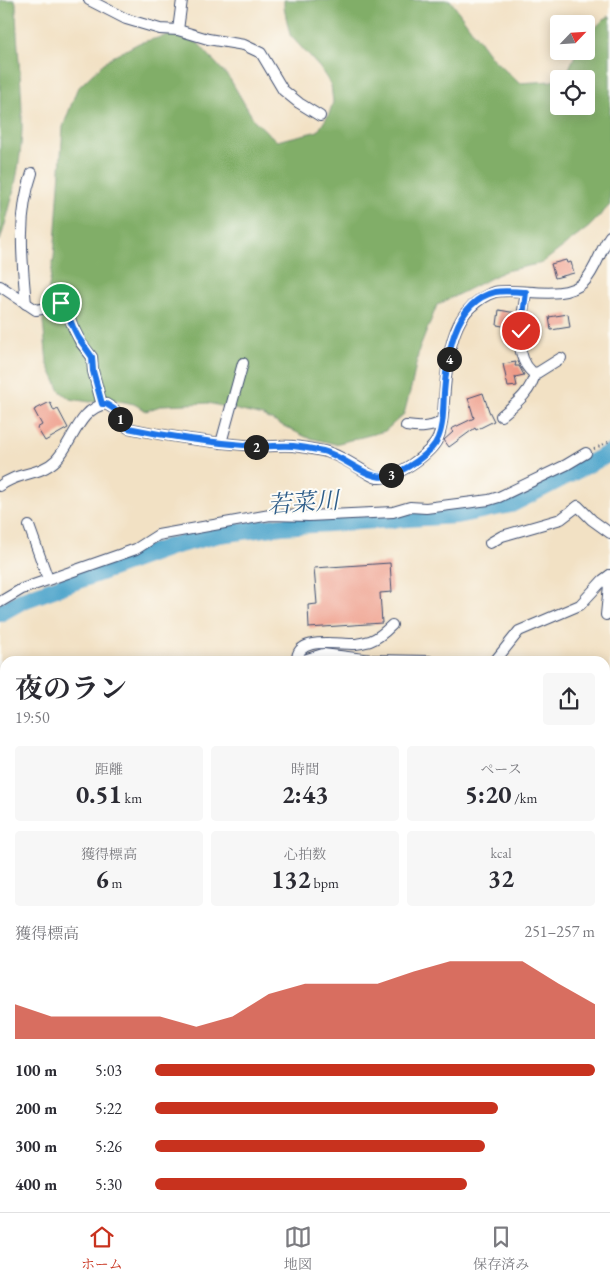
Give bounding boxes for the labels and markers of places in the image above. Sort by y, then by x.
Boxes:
pin [40,282,82,324]
pin [500,310,542,352]
pin: 4 [436,346,462,372]
pin: 1 [108,406,132,432]
pin: 2 [244,434,268,460]
pin: 3 [378,462,404,488]

